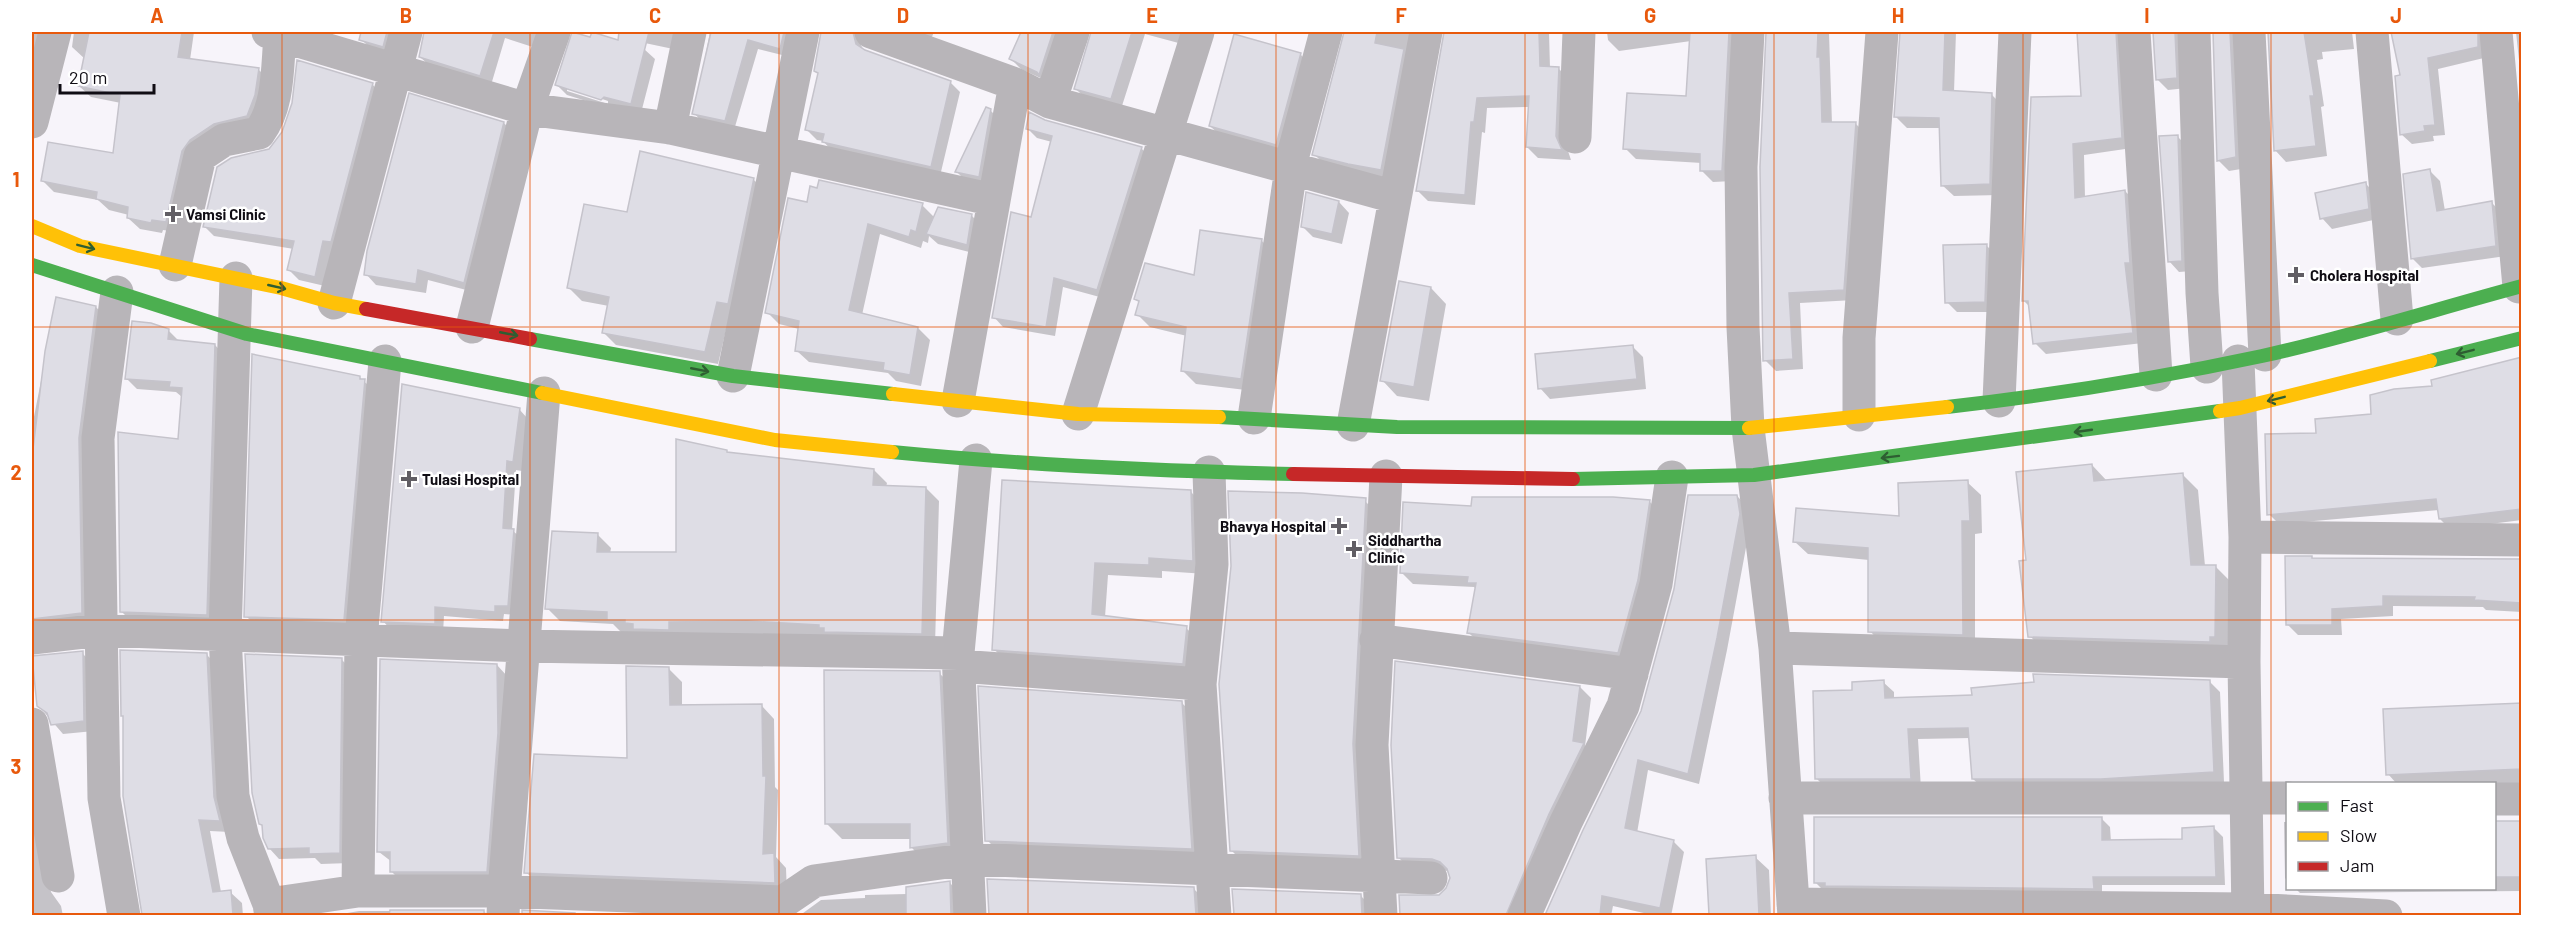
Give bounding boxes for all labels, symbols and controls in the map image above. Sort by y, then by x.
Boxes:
text: A [150,3,164,27]
text: B [400,3,412,27]
text: C [649,3,661,27]
text: D [897,3,909,27]
text: E [1146,3,1158,27]
text: F [1395,3,1407,27]
text: G [1644,3,1656,27]
text: H [1892,3,1904,27]
text: I [2144,3,2150,27]
text: J [2390,3,2402,27]
scale bar [60,57,154,95]
text: 20 m [69,66,107,88]
text: 1 [12,167,20,191]
marker: Vamsi Clinic [164,205,182,223]
place label: Vamsi Clinic [186,205,266,223]
one-way arrow [76,242,95,254]
marker: Cholera Hospital [2287,266,2305,284]
place label: Cholera Hospital [2310,266,2419,284]
one-way arrow [267,282,286,294]
one-way arrow [498,329,518,340]
one-way arrow [2456,346,2475,358]
one-way arrow [690,365,710,376]
one-way arrow [2266,393,2285,405]
one-way arrow [2074,425,2094,436]
one-way arrow [1881,452,1900,463]
text: 2 [10,460,22,484]
marker: Tulasi Hospital [400,470,418,488]
place label: Tulasi Hospital [422,470,519,488]
place label: Bhavya Hospital [1220,517,1326,535]
marker: Bhavya Hospital [1330,517,1348,535]
place label: Siddhartha Clinic [1368,531,1442,566]
marker: Siddhartha Clinic [1345,540,1363,558]
text: 3 [11,754,21,778]
legend [2286,782,2496,890]
text: Fast [2340,794,2374,816]
text: Slow [2340,824,2377,846]
text: Jam [2340,854,2374,876]

